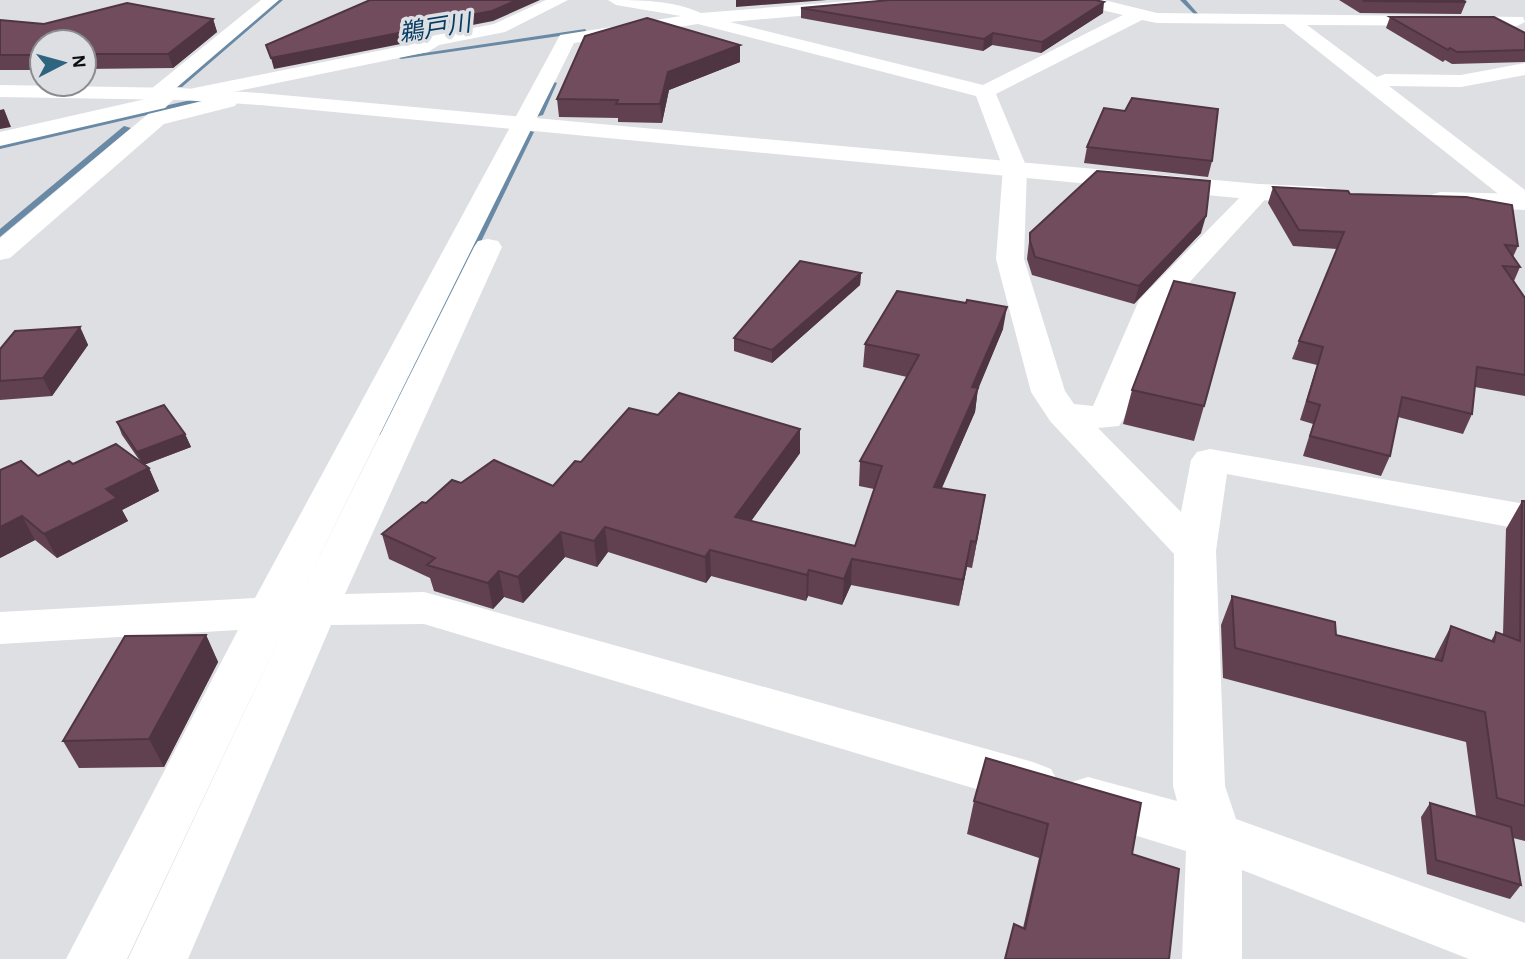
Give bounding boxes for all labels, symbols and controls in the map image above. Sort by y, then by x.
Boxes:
water label: 鵜戸川 [397,9,475,46]
north arrow [28,28,98,98]
text: N [68,54,89,69]

